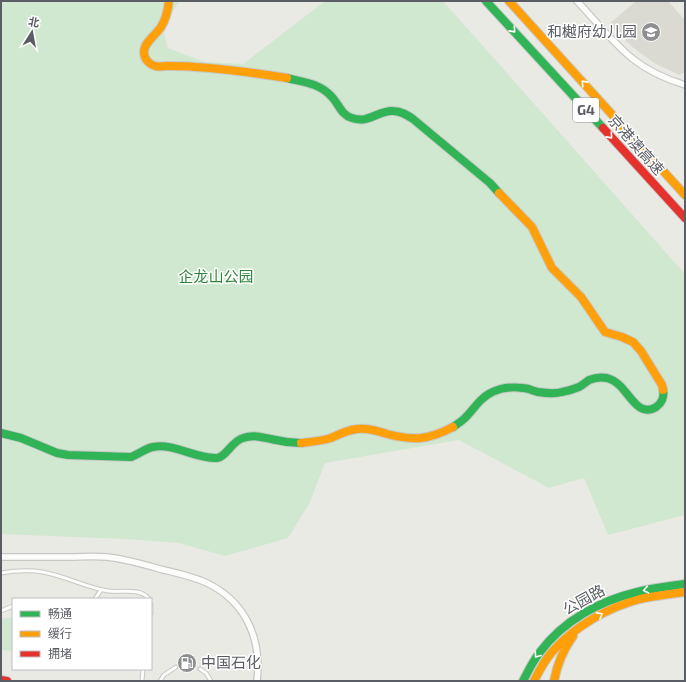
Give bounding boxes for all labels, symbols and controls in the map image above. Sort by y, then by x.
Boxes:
north arrow [12,12,52,52]
text: 北 [27,14,41,29]
school or university icon: 和樾府幼儿园 [640,21,662,43]
place label: 和樾府幼儿园 [547,22,637,40]
one-way arrow [508,25,515,33]
one-way arrow [581,80,588,88]
road number: G4 [573,98,599,122]
street label: 京港澳高速 [605,110,669,178]
one-way arrow [605,131,612,139]
park label: 企龙山公园 [178,267,254,285]
street label: 公园路 [559,580,608,618]
one-way arrow [643,585,650,593]
legend [12,598,152,670]
text: 畅通 [48,606,72,620]
one-way arrow [595,613,603,620]
text: 缓行 [48,626,72,640]
text: 拥堵 [48,646,72,660]
one-way arrow [535,650,542,657]
fuel station icon: 中国石化 [176,652,198,674]
place label: 中国石化 [201,653,261,671]

